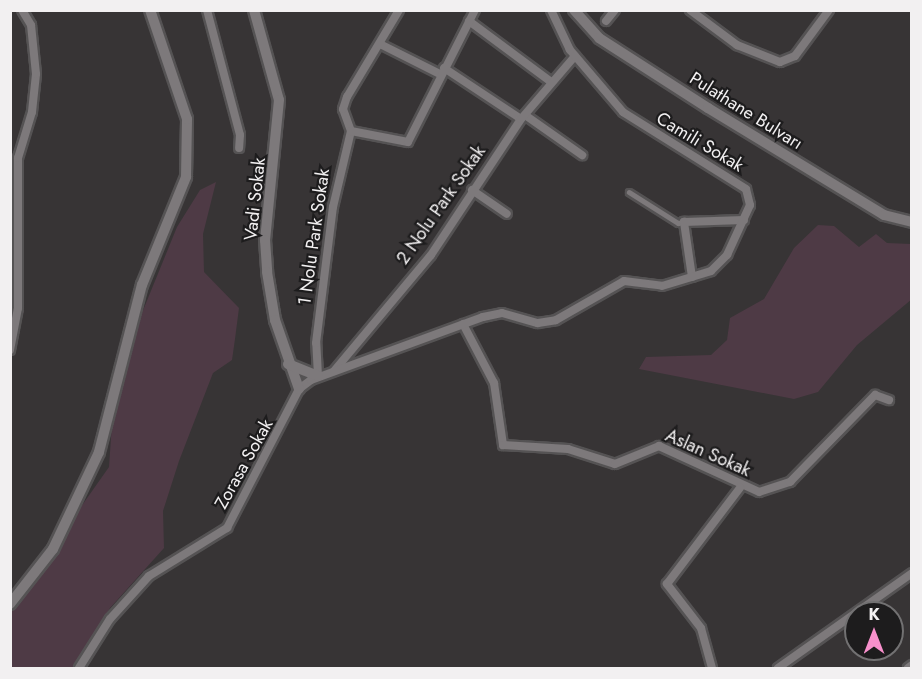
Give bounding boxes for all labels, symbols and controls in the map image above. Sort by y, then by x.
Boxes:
street label: Pulathane Bulvarı [685,68,807,154]
street label: Camili Sokak [652,107,748,177]
street label: 2 Nolu Park Sokak [392,141,490,269]
street label: Vadi Sokak [240,156,270,242]
street label: 1 Nolu Park Sokak [294,167,334,307]
street label: Zorasa Sokak [210,415,278,513]
street label: Aslan Sokak [662,425,754,481]
north arrow [844,601,904,661]
text: K [868,603,880,626]

